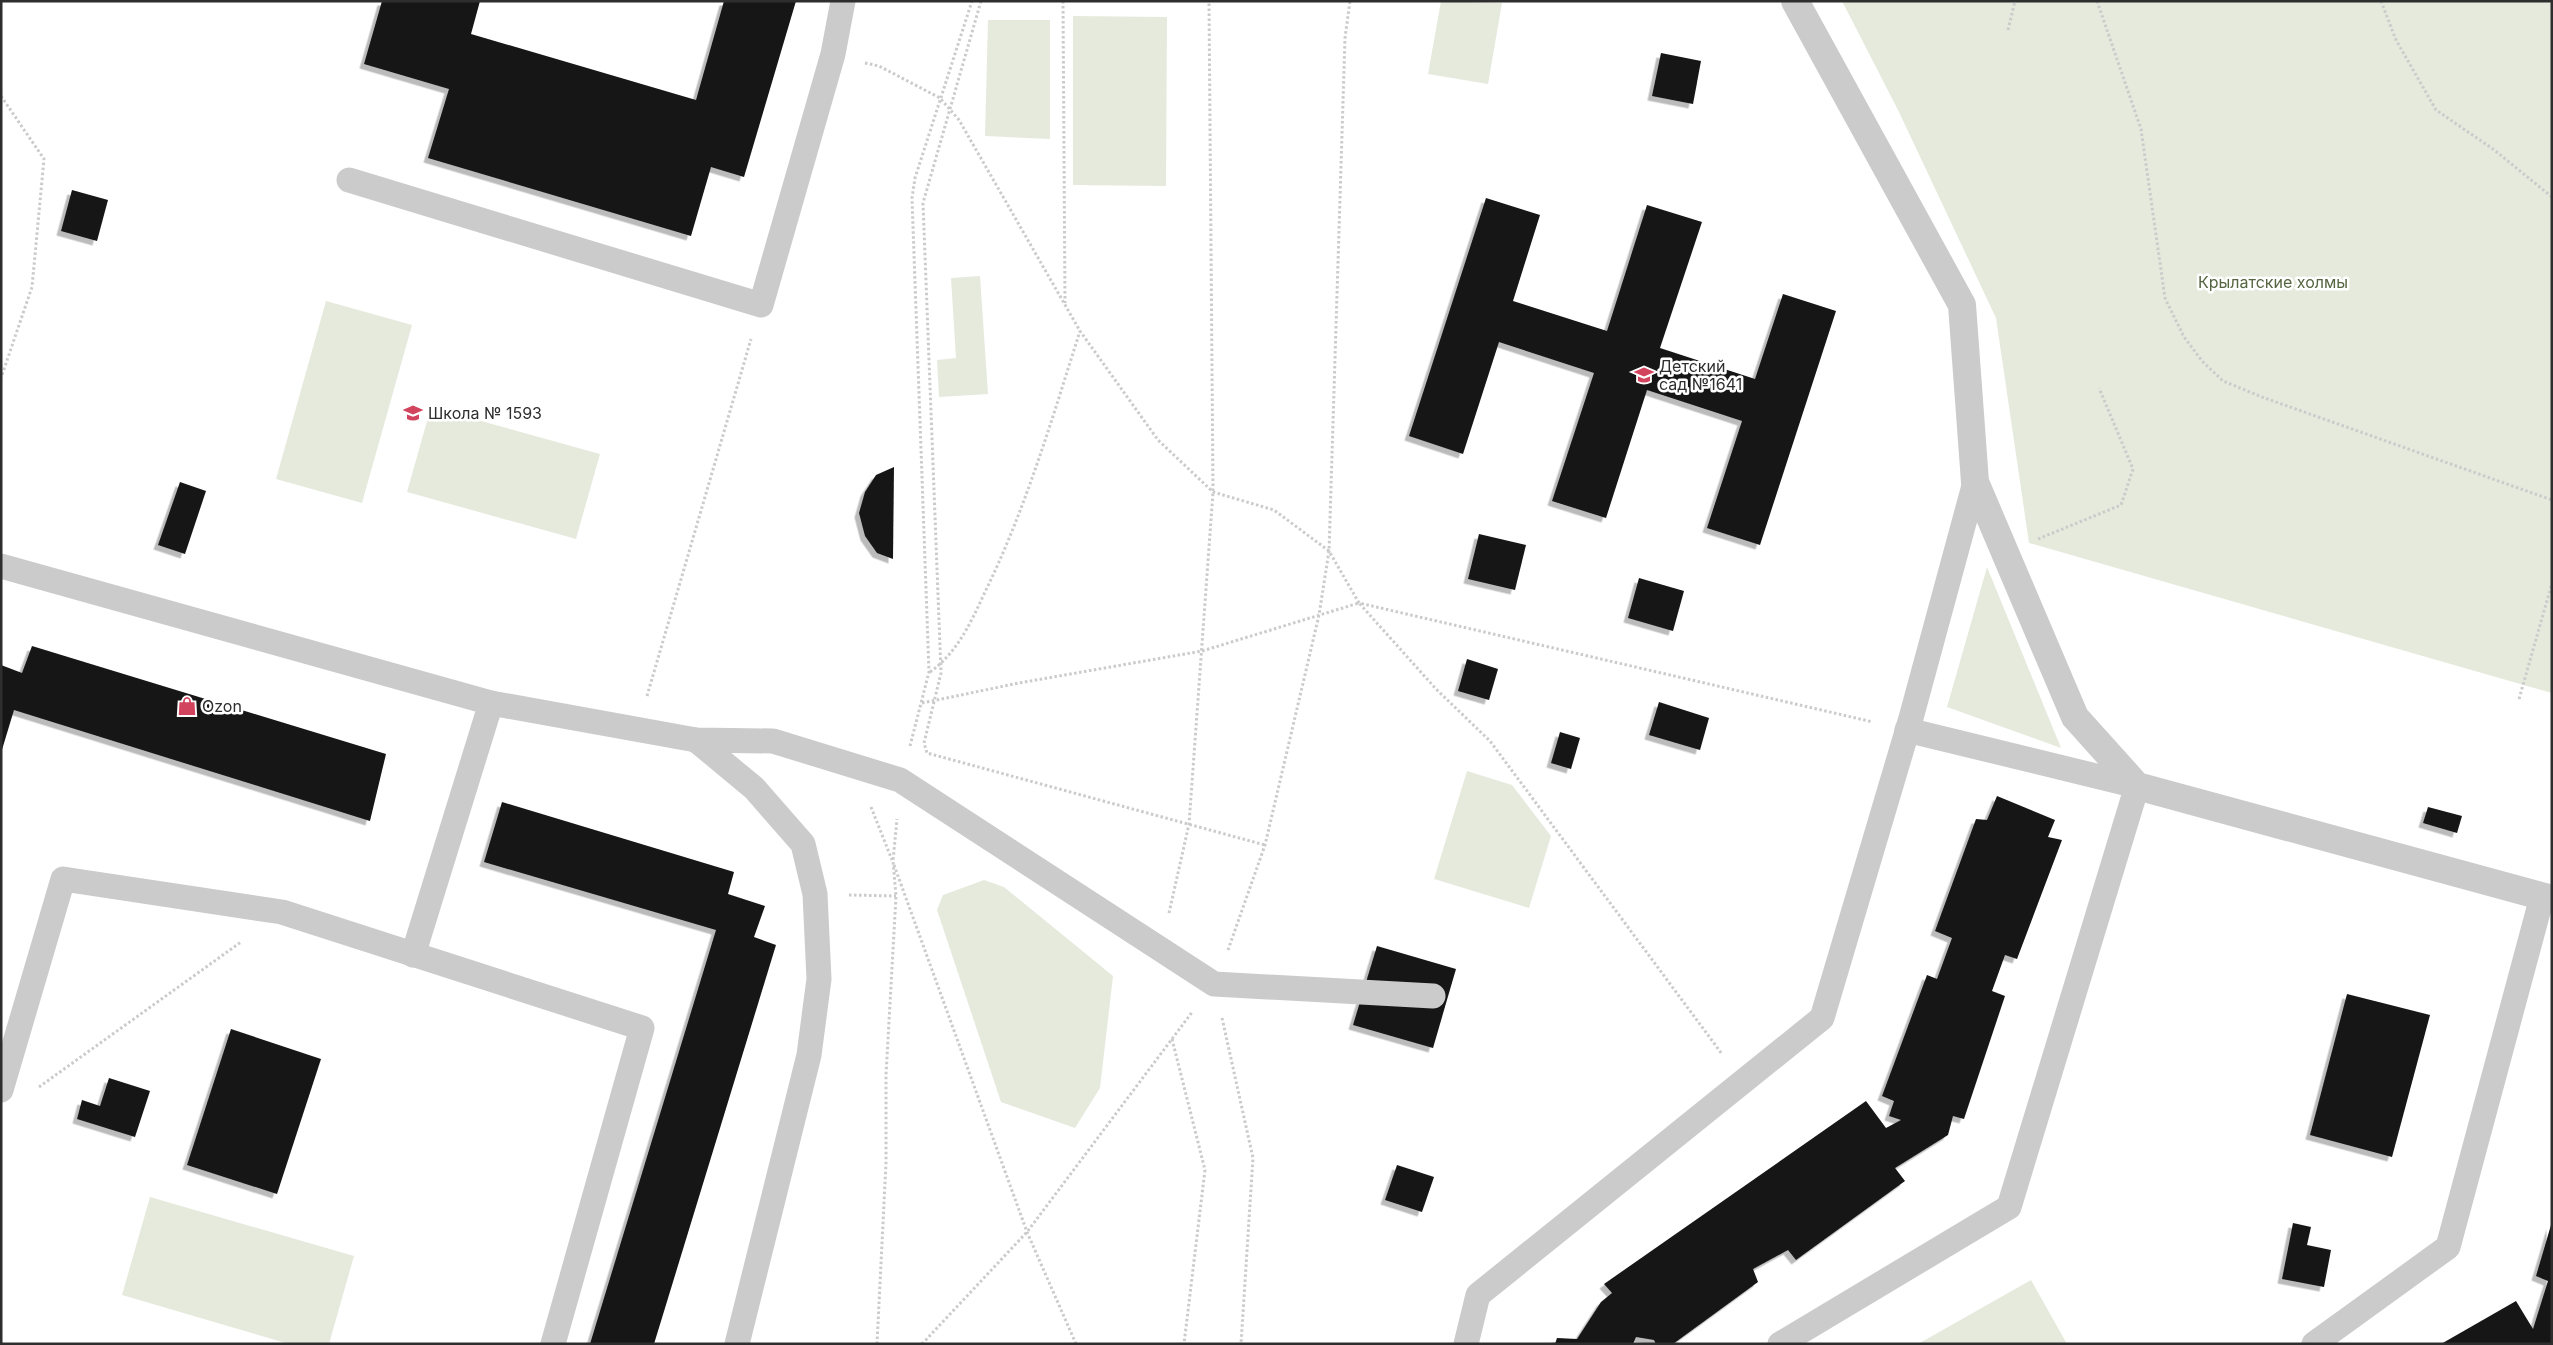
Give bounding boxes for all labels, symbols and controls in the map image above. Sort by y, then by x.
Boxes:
park label: Крылатские холмы [2198,272,2348,292]
place label: Детский сад №1641 [1659,356,1742,394]
school or university icon: Детский сад №1641 [1633,364,1655,386]
school or university icon: Школа № 1593 [402,402,424,424]
place label: Школа № 1593 [428,403,542,423]
shop icon: Ozon [176,695,198,717]
place label: Ozon [202,696,242,716]

